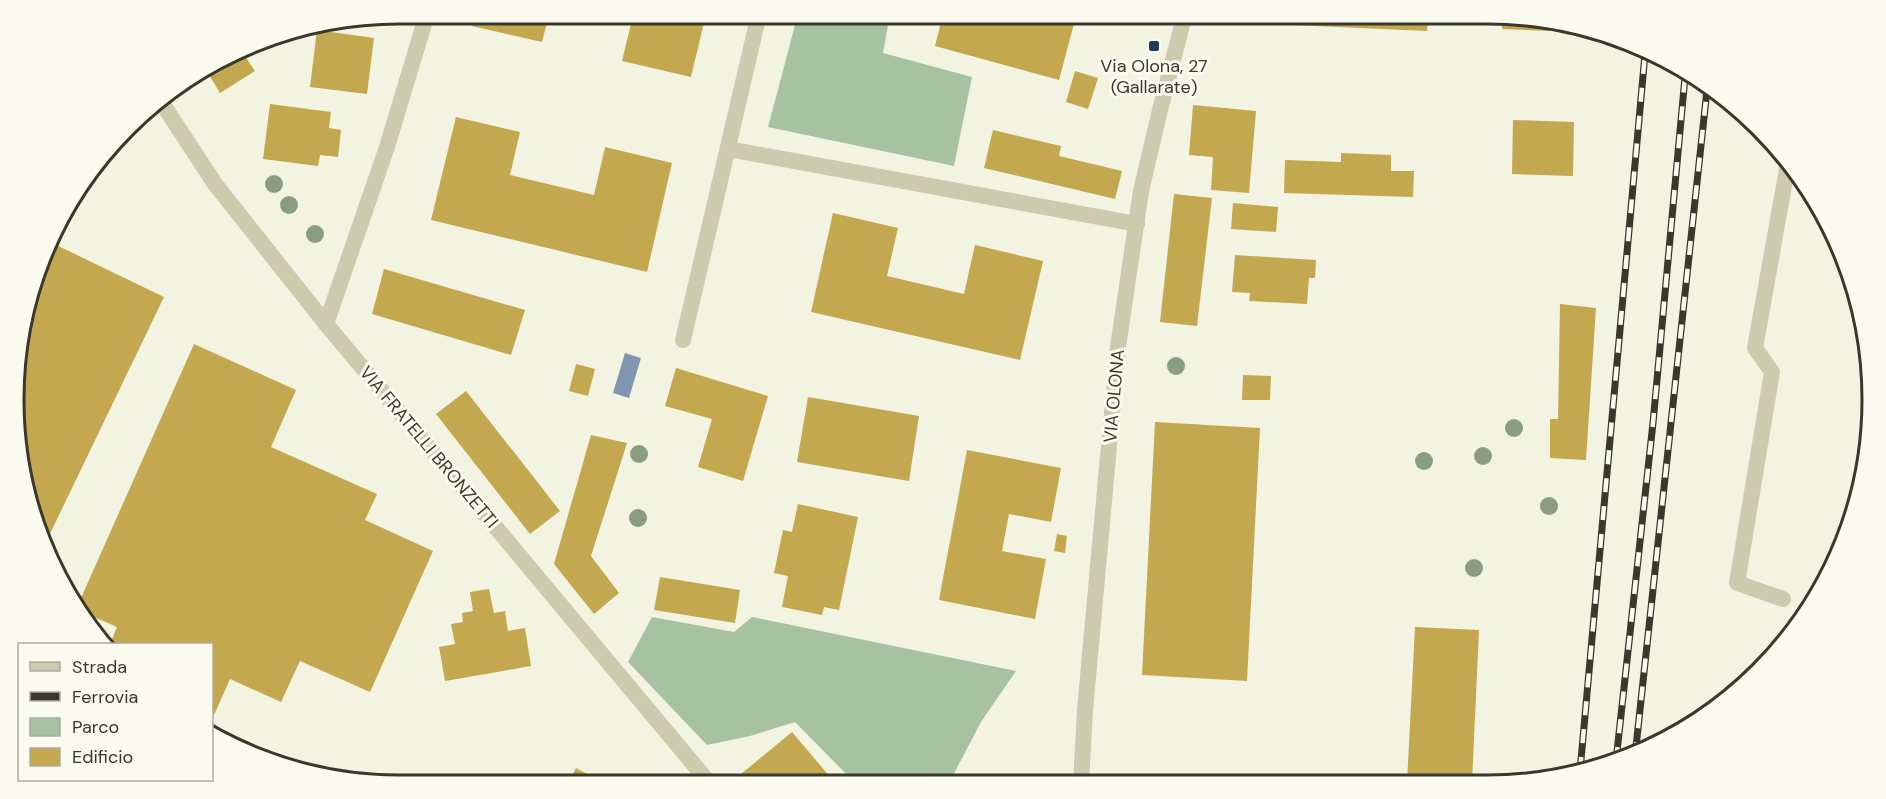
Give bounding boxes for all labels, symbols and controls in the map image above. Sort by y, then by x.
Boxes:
marker: Via Olona, 27 (Gallarate) [1147,39,1161,53]
place label: Via Olona, 27 (Gallarate) [1100,54,1208,99]
street label: VIA OLONA [1098,348,1130,444]
street label: VIA FRATELLI BRONZETTI [354,361,504,533]
legend [18,643,213,781]
text: Strada [72,655,127,679]
text: Ferrovia [72,685,138,709]
text: Parco [72,715,119,739]
text: Edificio [72,745,133,769]

